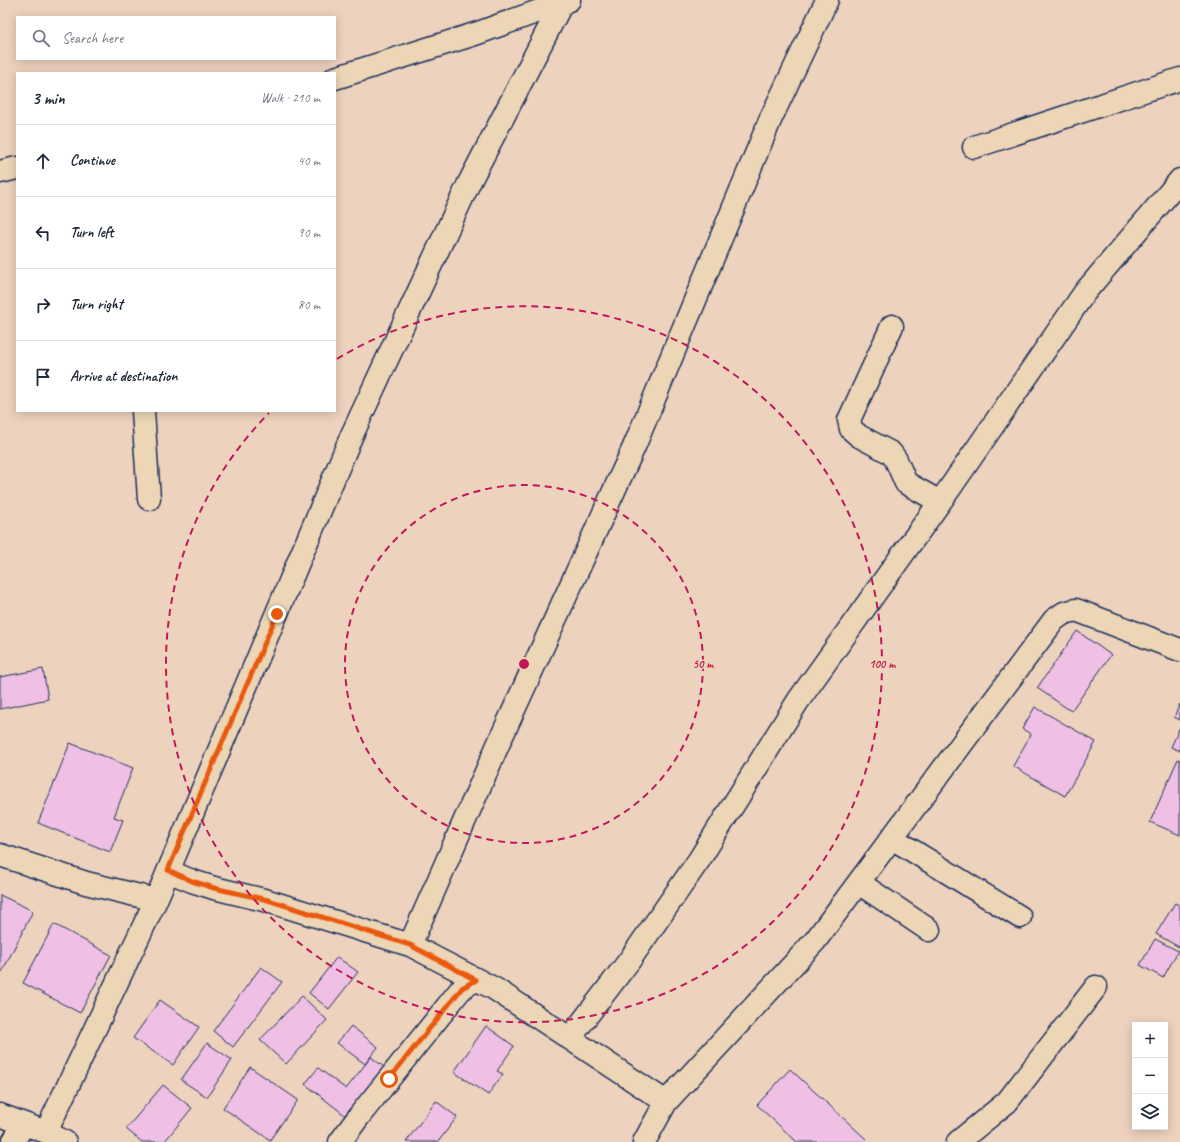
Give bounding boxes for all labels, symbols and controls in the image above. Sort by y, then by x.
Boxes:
search box [16,16,336,60]
icon: search [30,27,52,49]
text: Search here [62,29,123,48]
text: 3 min [32,88,65,109]
text: Walk · 210 m [261,90,320,106]
icon: ahead [32,150,54,172]
text: Continue [70,151,115,170]
text: 40 m [298,153,320,169]
icon: left [32,222,54,244]
text: Turn left [70,223,113,242]
text: 90 m [298,225,320,241]
icon: right [32,294,54,316]
text: Turn right [70,295,123,314]
text: 80 m [298,297,320,313]
icon: arrive [32,366,54,388]
text: Arrive at destination [70,367,177,386]
route end [268,605,286,623]
text: 50 m [693,656,714,672]
text: 100 m [869,656,896,672]
centre of rings [517,657,531,671]
map controls [1132,1022,1168,1130]
button: + [1132,1022,1168,1058]
button: − [1132,1058,1168,1094]
route start [380,1070,398,1088]
button: layers [1132,1094,1168,1130]

